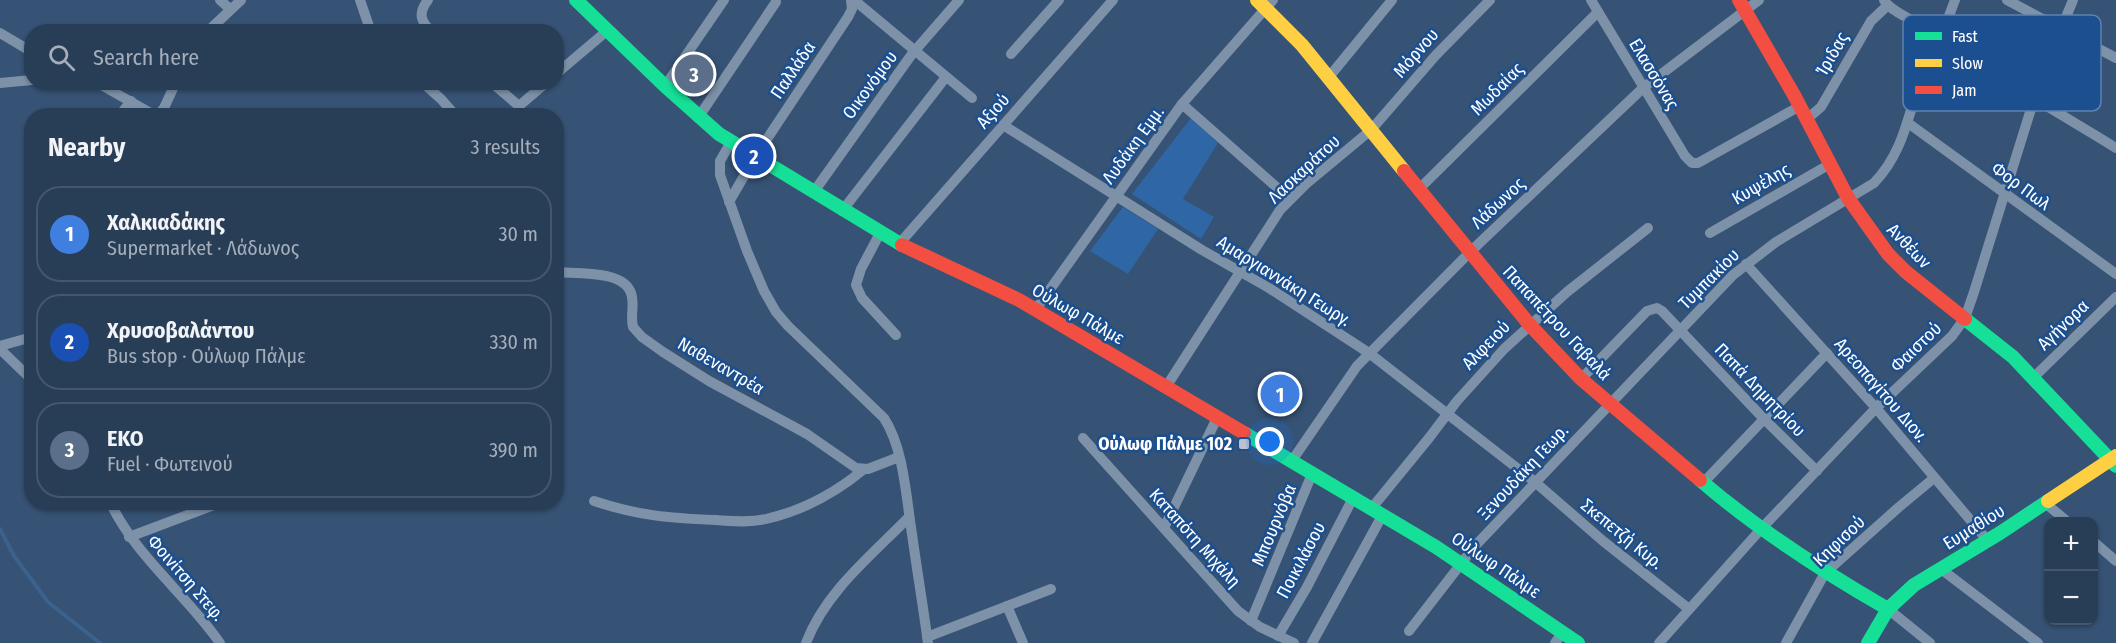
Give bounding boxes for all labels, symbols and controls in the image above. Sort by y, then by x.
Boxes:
legend [1903,15,2101,111]
search box [24,24,564,90]
street label: Μόρνου [1389,24,1443,82]
text: Fast [1952,27,1979,46]
street label: Ίριδας [1811,28,1853,80]
street label: Ελασσόνας [1624,35,1684,114]
street label: Παλλάδα [766,37,820,103]
icon: search [45,41,78,74]
text: Search here [93,44,199,71]
street label: Οικονόμου [838,47,902,123]
pin: 3 [674,52,714,97]
text: Slow [1952,54,1983,73]
street label: Μωδαίας [1466,58,1528,120]
text: Jam [1952,81,1977,100]
street label: Αξιού [972,89,1014,133]
street label: Λυδάκη Εμμ. [1097,102,1169,188]
street label: Λασκαράτου [1263,130,1345,208]
text: Nearby [48,132,125,163]
pin: 2 [734,134,774,178]
text: 3 results [471,135,540,159]
street label: Φορ Πωλ [1987,157,2056,215]
street label: Κυψέλης [1728,158,1794,209]
street label: Λάδωνος [1466,172,1530,233]
text: Χαλκιαδάκης [107,209,225,236]
street label: Ανθέων [1882,219,1936,273]
text: 1 [65,222,74,246]
text: 30 m [498,222,538,246]
street label: Αμαργιαννάκη Γεωργ. [1213,231,1355,331]
text: Supermarket · Λάδωνος [107,236,299,260]
street label: Τυμπακίου [1674,244,1744,314]
street label: Παπαπέτρου Γαβαλά [1498,261,1616,385]
street label: Ούλωφ Πάλμε [1028,279,1128,349]
street label: Αγήνορα [2033,295,2093,355]
street label: Αλφειού [1457,316,1515,374]
text: Χρυσοβαλάντου [107,317,254,344]
street label: Φαιστού [1886,317,1946,377]
text: 2 [65,330,74,354]
text: 330 m [489,330,538,354]
street label: Ναθεναντρέα [674,332,768,400]
street label: Αρεοπαγίτου Διον. [1830,333,1932,447]
street label: Παπά Δημητρίου [1710,339,1810,441]
text: Bus stop · Ούλωφ Πάλμε [107,344,305,368]
pin: 1 [1260,372,1300,416]
street label: Ξενουδάκη Γεωρ. [1473,419,1573,524]
text: EKO [107,425,144,452]
your location [1255,427,1284,456]
place label: Ούλωφ Πάλμε 102 [1098,433,1232,455]
marker: Ούλωφ Πάλμε 102 [1237,437,1251,451]
text: 3 [65,438,74,462]
text: 390 m [489,438,538,462]
text: Fuel · Φωτεινού [107,452,233,476]
street label: Μπουρνόβα [1247,481,1301,569]
street label: Καταπότη Μιχάλη [1145,484,1245,592]
street label: Σκεπετζή Κυρ. [1576,494,1668,574]
street label: Ευμαθίου [1939,499,2009,555]
street label: Κηφισού [1808,511,1870,571]
map controls [2044,517,2098,625]
button: + [2044,517,2098,571]
street label: Ποικιλάσου [1272,518,1330,602]
street label: Ούλωφ Πάλμε [1447,527,1545,603]
street label: Φοινίτση Στεφ. [143,531,229,626]
button: − [2044,571,2098,625]

